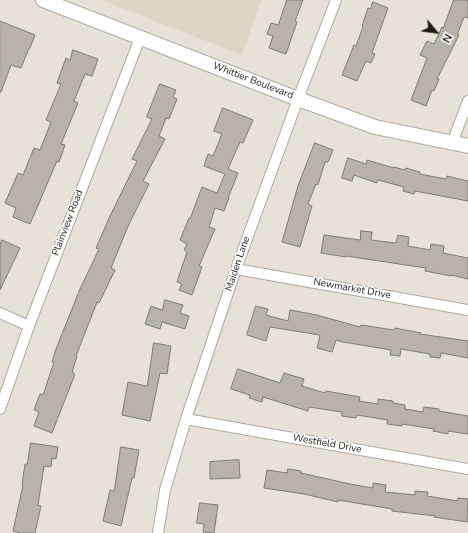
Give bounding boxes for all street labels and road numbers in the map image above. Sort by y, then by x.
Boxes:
street label: Whittier Boulevard [211,60,295,102]
street label: Plainview Road [50,188,86,258]
street label: Maiden Lane [223,235,253,293]
street label: Newmarket Drive [312,276,392,302]
street label: Westfield Drive [292,432,362,456]

